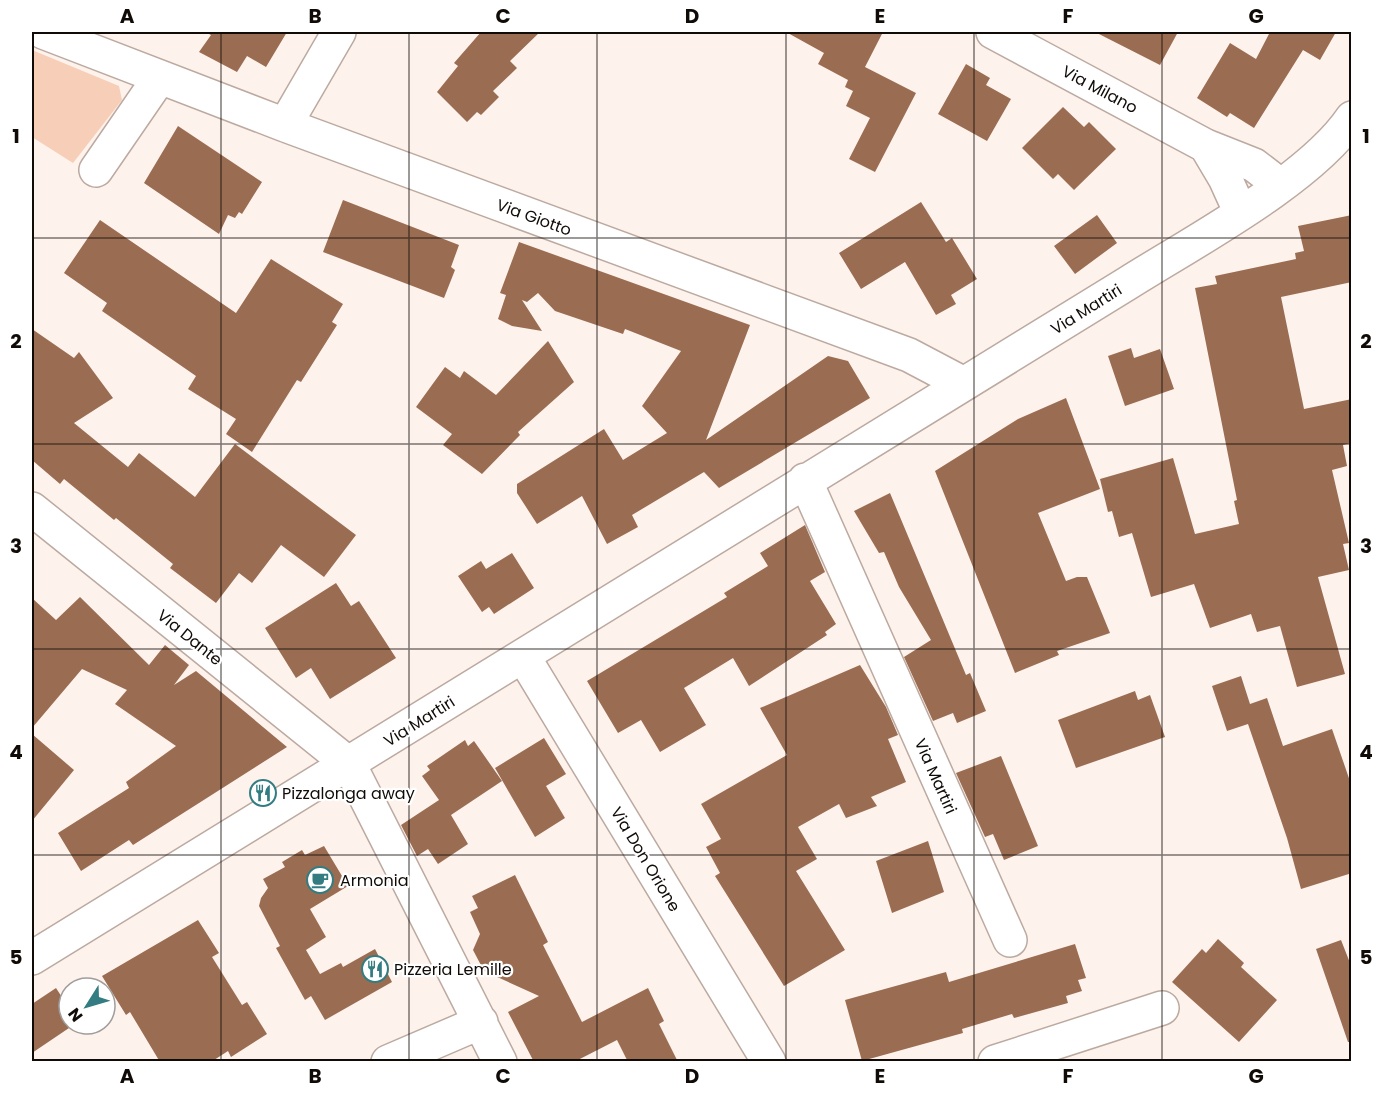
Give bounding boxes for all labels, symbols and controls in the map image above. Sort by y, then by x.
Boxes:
text: A [120,2,135,30]
text: B [308,2,322,30]
text: C [495,2,511,30]
text: D [685,2,699,30]
text: E [875,2,885,30]
text: F [1063,2,1074,30]
text: G [1248,2,1264,30]
street label: Via Milano [1058,60,1142,119]
text: 1 [12,122,20,150]
text: 1 [1362,122,1370,150]
street label: Via Giotto [493,193,575,242]
street label: Via Martiri [1046,278,1126,340]
text: 2 [10,327,22,355]
text: 2 [1360,327,1372,355]
text: 3 [10,532,22,560]
text: 3 [1360,532,1372,560]
street label: Via Dante [152,604,227,671]
street label: Via Martiri [379,690,459,752]
street label: Via Martiri [909,735,962,817]
text: 4 [9,738,23,766]
text: 4 [1359,738,1373,766]
restaurant icon: Pizzalonga away [248,778,278,808]
place label: Pizzalonga away [282,782,415,805]
street label: Via Don Orione [605,802,686,916]
cafe icon: Armonia [305,865,335,895]
place label: Armonia [340,869,408,892]
text: 5 [10,943,23,971]
text: 5 [1360,943,1373,971]
restaurant icon: Pizzeria Lemille [360,954,390,984]
place label: Pizzeria Lemille [394,958,512,981]
north arrow [57,976,117,1036]
text: N [63,1003,88,1026]
text: A [120,1062,135,1090]
text: B [308,1062,322,1090]
text: C [495,1062,511,1090]
text: D [685,1062,699,1090]
text: E [875,1062,885,1090]
text: F [1063,1062,1074,1090]
text: G [1248,1062,1264,1090]

